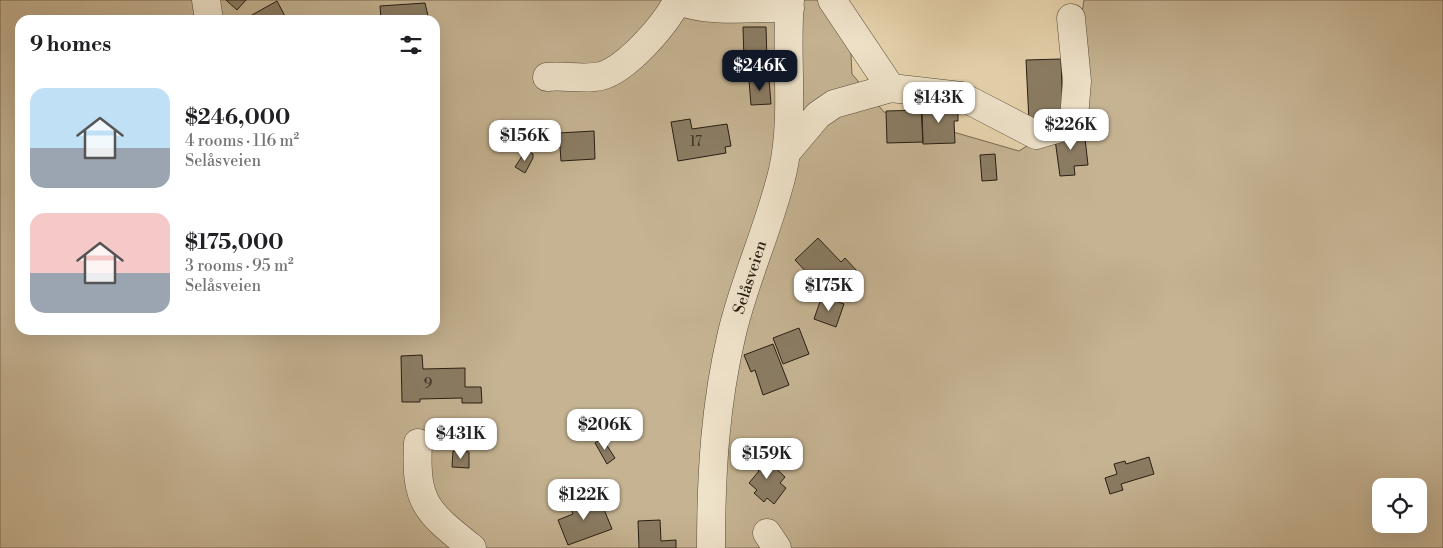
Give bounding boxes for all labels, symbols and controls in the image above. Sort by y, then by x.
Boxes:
icon: filters [397,31,425,59]
text: 9 homes [30,32,111,58]
pin: $246K [725,49,795,92]
text: $246K [733,56,787,76]
pin: $143K [904,82,974,124]
text: $143K [914,88,964,108]
text: $246,000 [185,105,290,131]
icon: home [70,108,130,168]
pin: $226K [1036,108,1106,151]
text: $226K [1045,115,1097,135]
pin: $156K [490,120,560,162]
text: $156K [500,126,550,146]
text: 4 rooms · 116 m² [185,131,299,151]
house number: 17 [690,133,702,151]
text: Selåsveien [185,151,261,171]
text: $175,000 [185,230,284,256]
icon: home [70,233,130,293]
street label: Selåsveien [729,238,771,317]
text: 3 rooms · 95 m² [185,256,294,276]
pin: $175K [794,270,864,312]
text: Selåsveien [185,276,261,296]
text: $175K [805,276,853,296]
house number: 9 [424,375,432,393]
pin: $206K [570,408,640,451]
text: $206K [578,415,632,435]
pin: $431K [426,418,496,460]
text: $431K [436,424,486,444]
pin: $159K [732,438,802,480]
text: $159K [742,444,792,464]
pin: $122K [549,478,619,521]
map controls [1372,478,1427,533]
button: locate [1372,478,1427,533]
text: $122K [559,485,609,505]

